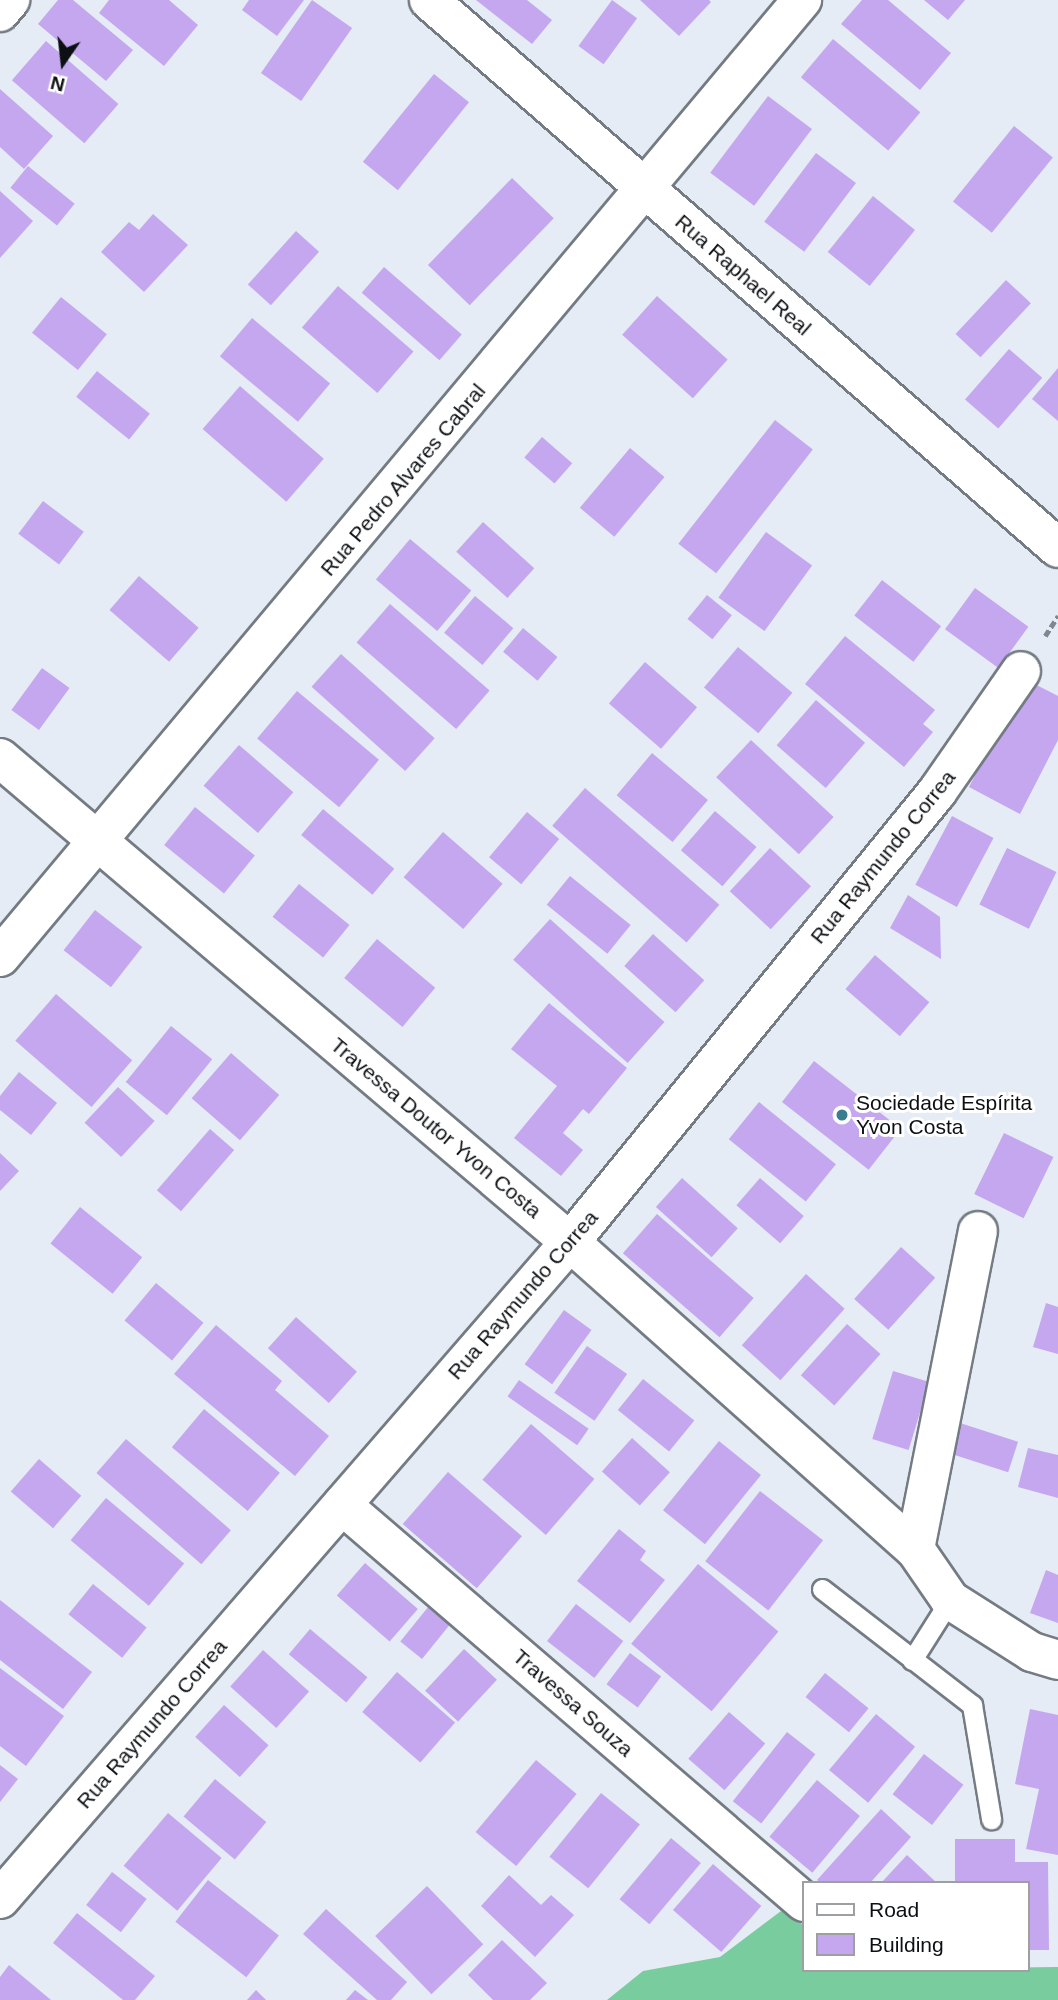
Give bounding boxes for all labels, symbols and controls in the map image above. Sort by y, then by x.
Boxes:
north arrow [28,28,98,98]
text: N [49,72,67,96]
street label: Rua Raphael Real [670,209,816,341]
street label: Rua Pedro Alvares Cabral [315,378,491,582]
street label: Rua Raymundo Correa [805,765,961,949]
street label: Travessa Doutor Yvon Costa [325,1032,547,1224]
place label: Sociedade Espírita Yvon Costa [856,1090,1032,1140]
marker: Sociedade Espírita Yvon Costa [834,1107,850,1123]
street label: Rua Raymundo Correa [443,1205,603,1385]
street label: Rua Raymundo Correa [72,1634,232,1814]
street label: Travessa Souza [508,1644,638,1762]
legend [802,1881,1030,1972]
text: Road [869,1898,919,1921]
text: Building [869,1933,944,1956]

